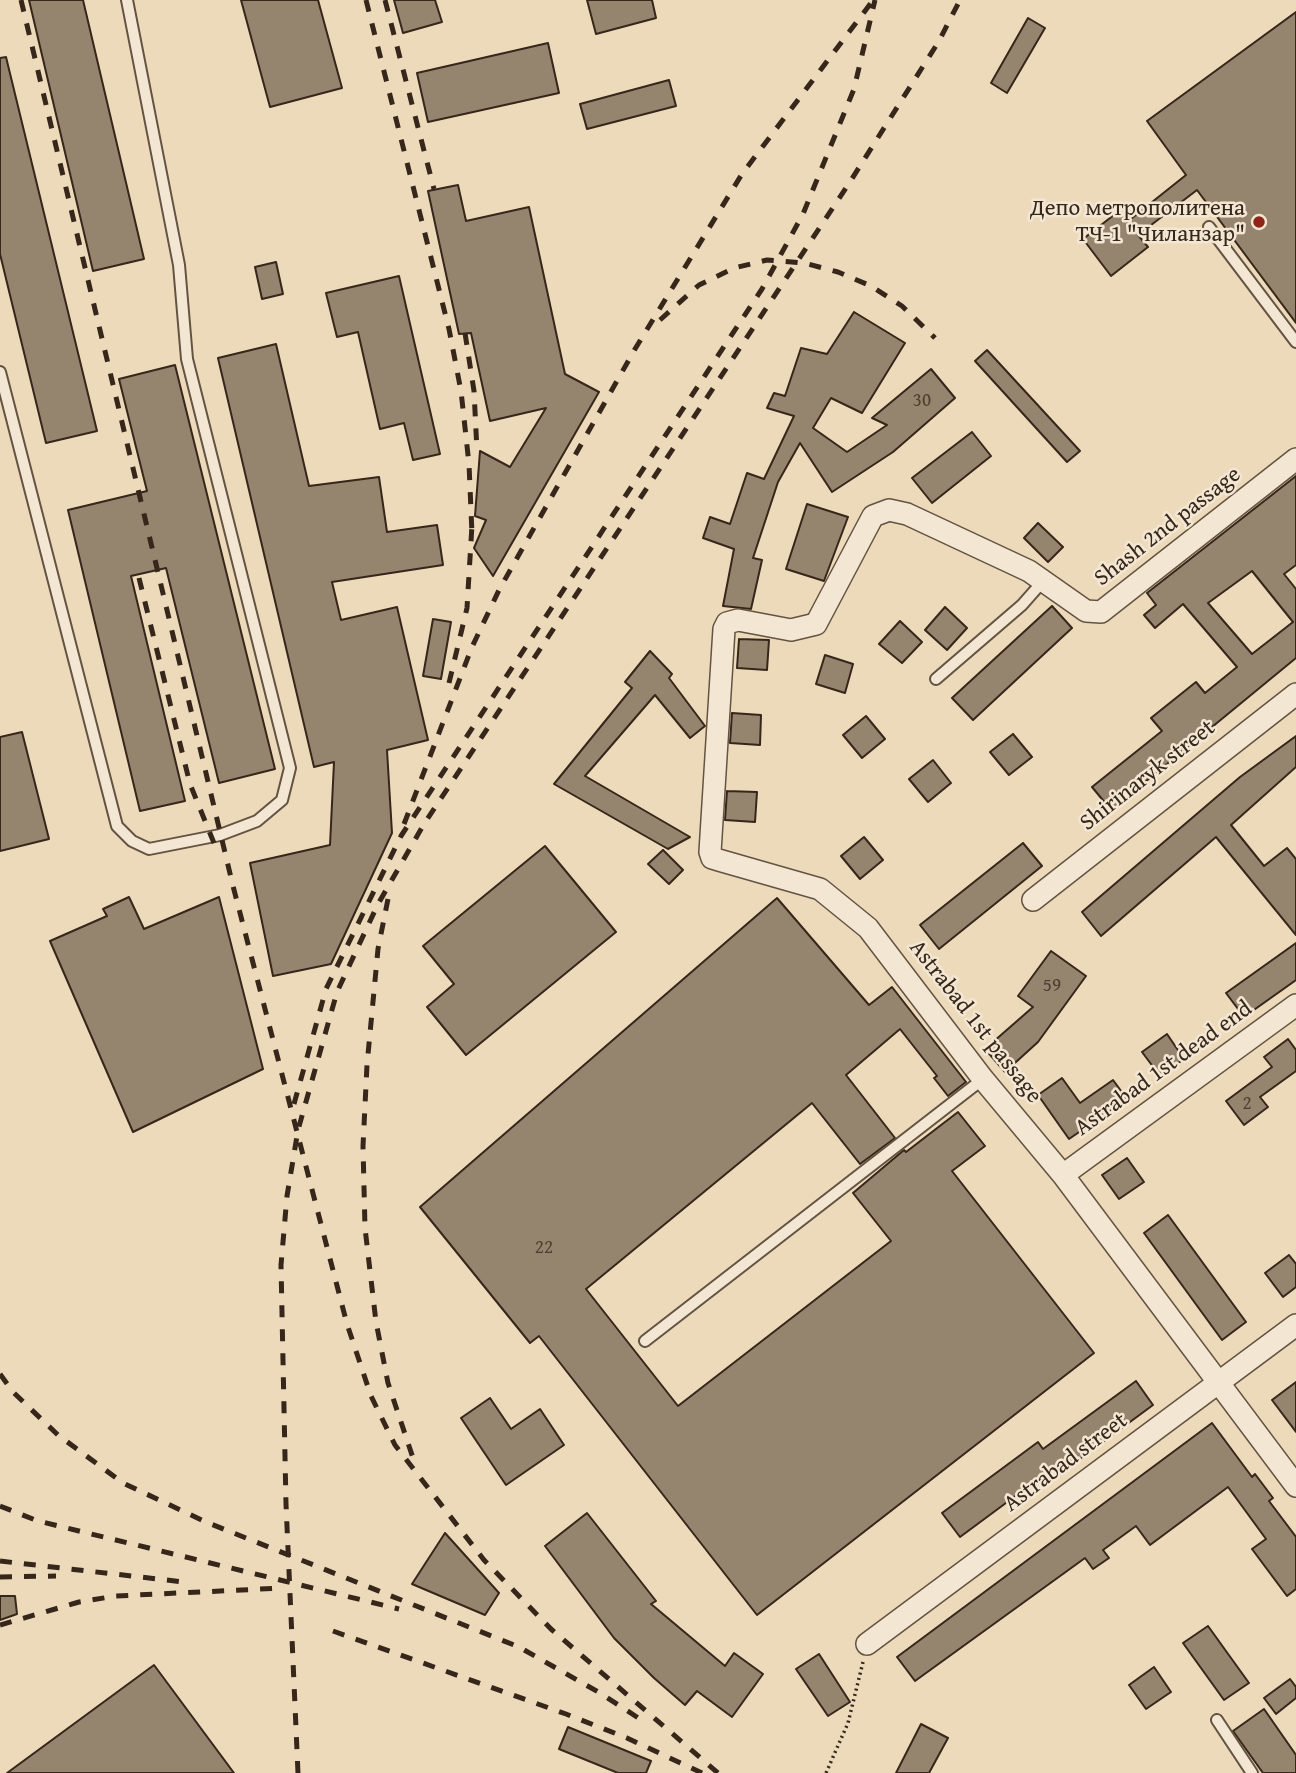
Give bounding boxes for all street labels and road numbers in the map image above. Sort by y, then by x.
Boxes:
street label: Shash 2nd passage [1089,461,1247,593]
street label: Shirinaryk street [1075,715,1221,837]
street label: Astrabad 1st passage [903,935,1047,1109]
street label: Astrabad 1st dead end [1070,996,1258,1142]
street label: Astrabad street [999,1408,1133,1518]

